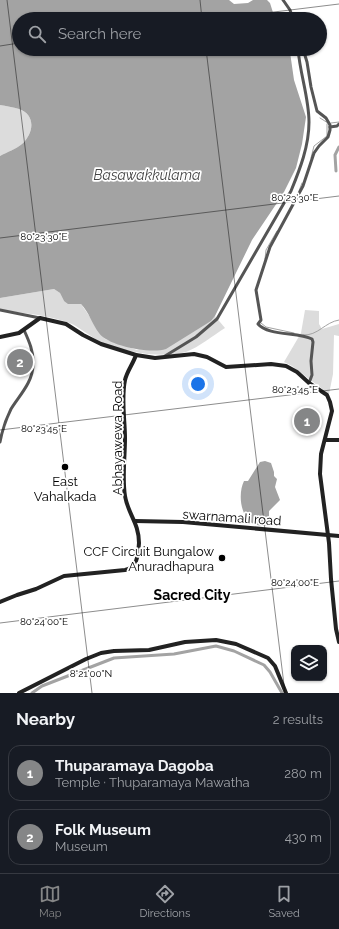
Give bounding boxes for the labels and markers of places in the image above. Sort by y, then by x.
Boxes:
pin: 2 [7,347,33,377]
pin: 1 [294,406,320,436]
marker: East Vahalkada [60,462,70,472]
place label: East Vahalkada [34,474,96,504]
place label: CCF Circuit Bungalow Anuradhapura [83,544,214,574]
marker: CCF Circuit Bungalow Anuradhapura [217,553,227,563]

